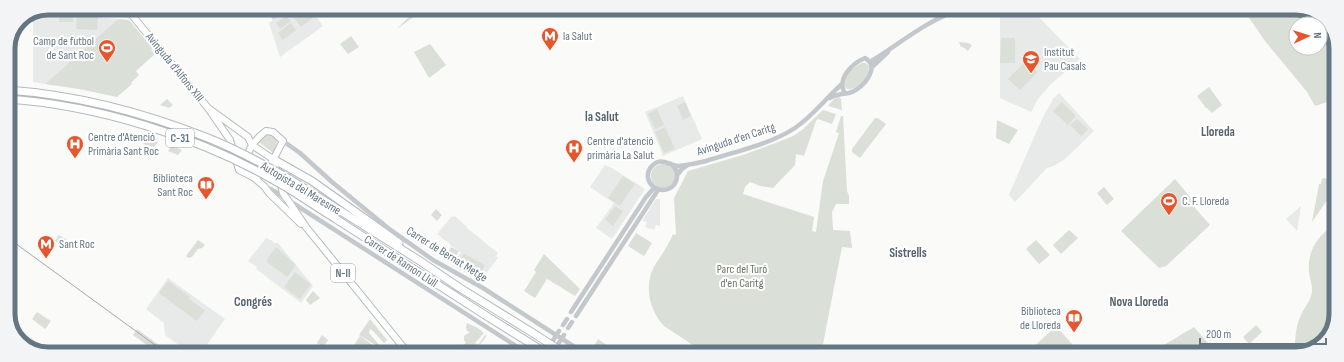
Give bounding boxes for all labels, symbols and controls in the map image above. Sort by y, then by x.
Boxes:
north arrow [1288,16,1328,56]
metro station icon: la Salut [540,26,560,51]
street label: Avinguda d'Alfons XIII [142,29,207,105]
place label: la Salut [563,29,593,44]
text: N [1311,32,1324,39]
place label: Camp de futbol de Sant Roc [33,34,94,63]
sports icon: Camp de futbol de Sant Roc [97,38,117,63]
place label: Institut Pau Casals [1044,45,1086,74]
school or university icon: Institut Pau Casals [1021,49,1041,74]
district label: la Salut [585,109,620,125]
street label: Avinguda d'en Caritg [694,120,777,160]
district label: Lloreda [1201,124,1235,140]
road number: C-31 [166,129,194,147]
place label: Centre d'Atenció Primària Sant Roc [88,130,159,159]
hospital icon: Centre d'Atenció Primària Sant Roc [65,134,85,159]
place label: Centre d'atenció primària La Salut [587,134,654,163]
hospital icon: Centre d'atenció primària La Salut [564,138,584,163]
street label: Autopista del Maresme [257,158,344,218]
place label: Biblioteca Sant Roc [153,171,193,200]
library icon: Biblioteca Sant Roc [196,175,216,200]
sports icon: C. F. Lloreda [1159,191,1179,216]
place label: C. F. Lloreda [1182,194,1230,209]
street label: Carrer de Bernat Metge [403,223,490,285]
street label: Carrer de Ramon Llull [361,232,440,291]
metro station icon: Sant Roc [36,234,56,259]
place label: Sant Roc [59,237,95,252]
district label: Sistrells [889,245,927,261]
park label: Parc del Turó d'en Caritg [717,262,767,291]
road number: N-II [331,264,355,282]
district label: Congrés [234,294,272,310]
district label: Nova Lloreda [1110,294,1168,310]
place label: Biblioteca de Lloreda [1020,304,1061,333]
library icon: Biblioteca de Lloreda [1064,308,1084,333]
scale bar [1200,320,1326,346]
text: 200 m [1206,327,1232,342]

